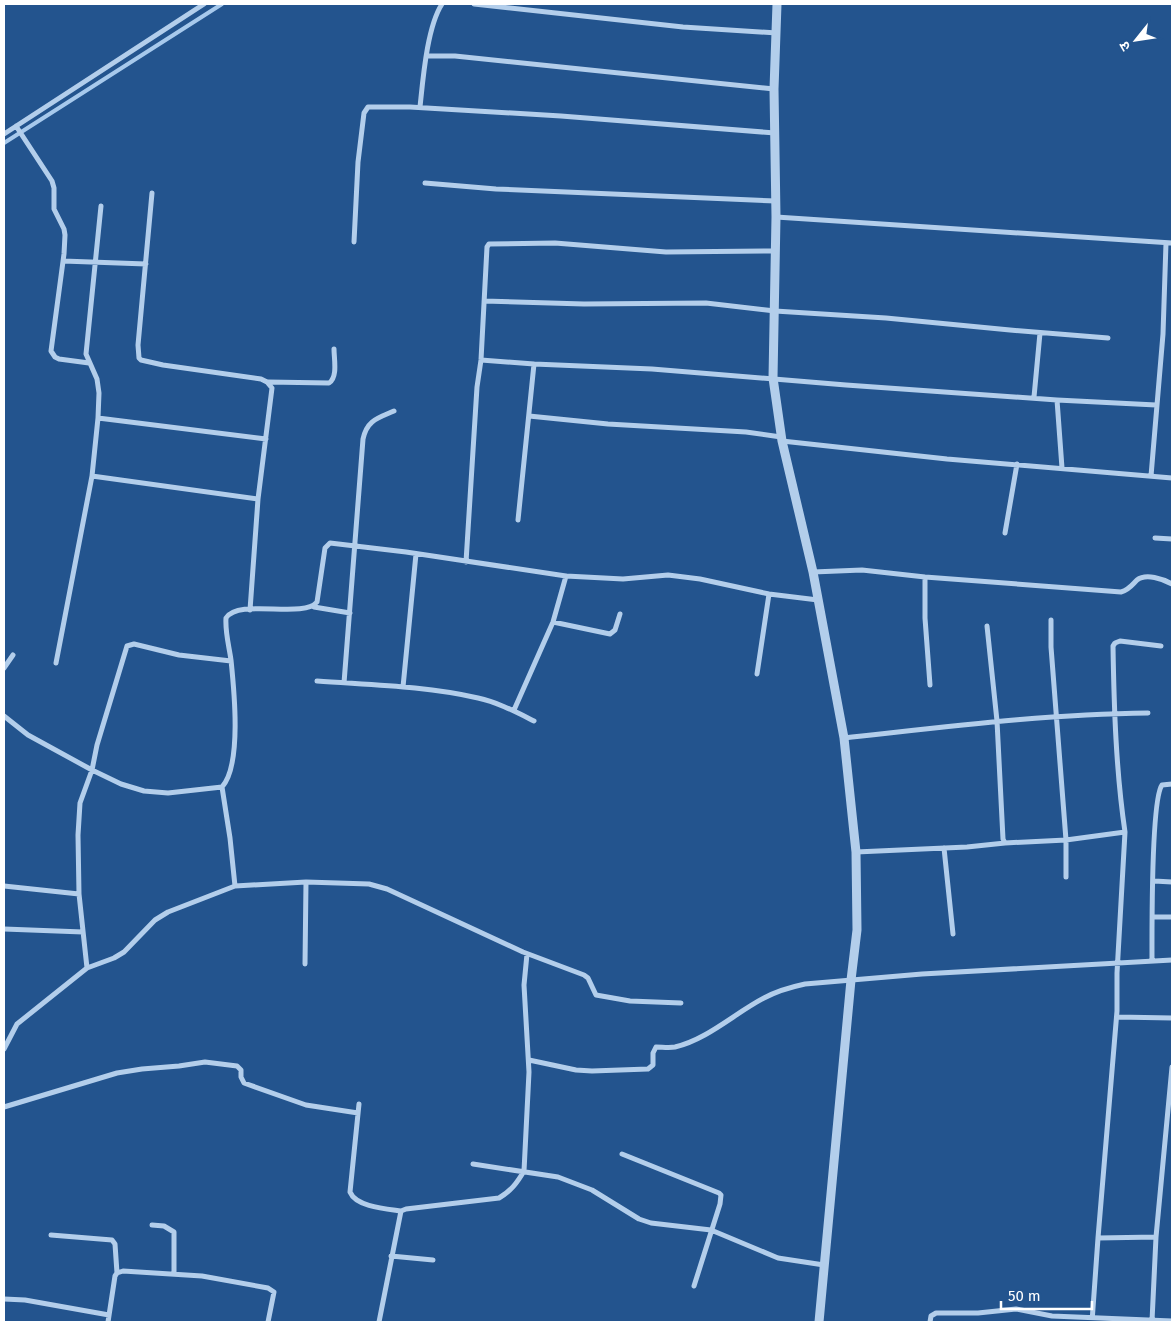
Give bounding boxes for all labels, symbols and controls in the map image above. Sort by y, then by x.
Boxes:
north arrow [1111,15,1161,65]
text: उ [1115,38,1135,54]
scale bar [1001,1278,1092,1310]
text: 50 m [1008,1287,1041,1305]

